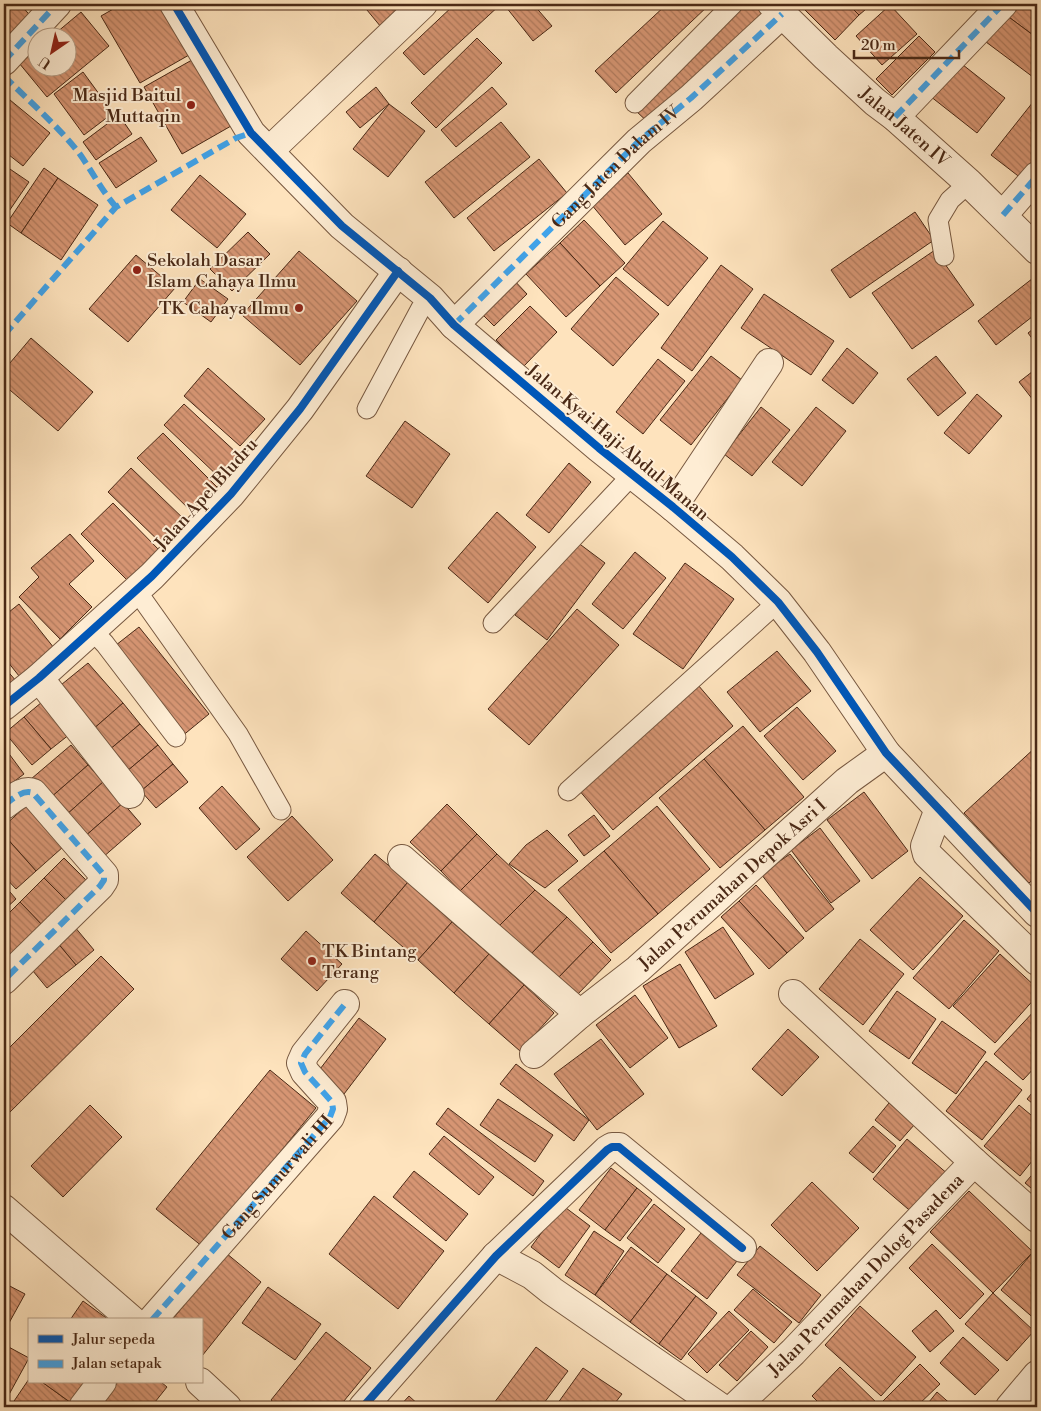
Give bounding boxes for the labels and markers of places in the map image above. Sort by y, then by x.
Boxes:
place label: Masjid Baitul Muttaqin [73,84,182,128]
marker: Masjid Baitul Muttaqin [185,99,197,111]
place label: Sekolah Dasar Islam Cahaya Ilmu [147,249,297,293]
marker: Sekolah Dasar Islam Cahaya Ilmu [131,264,143,276]
place label: TK Cahaya Ilmu [159,297,290,320]
marker: TK Cahaya Ilmu [293,302,305,314]
place label: TK Bintang Terang [322,940,417,984]
marker: TK Bintang Terang [306,955,318,967]

